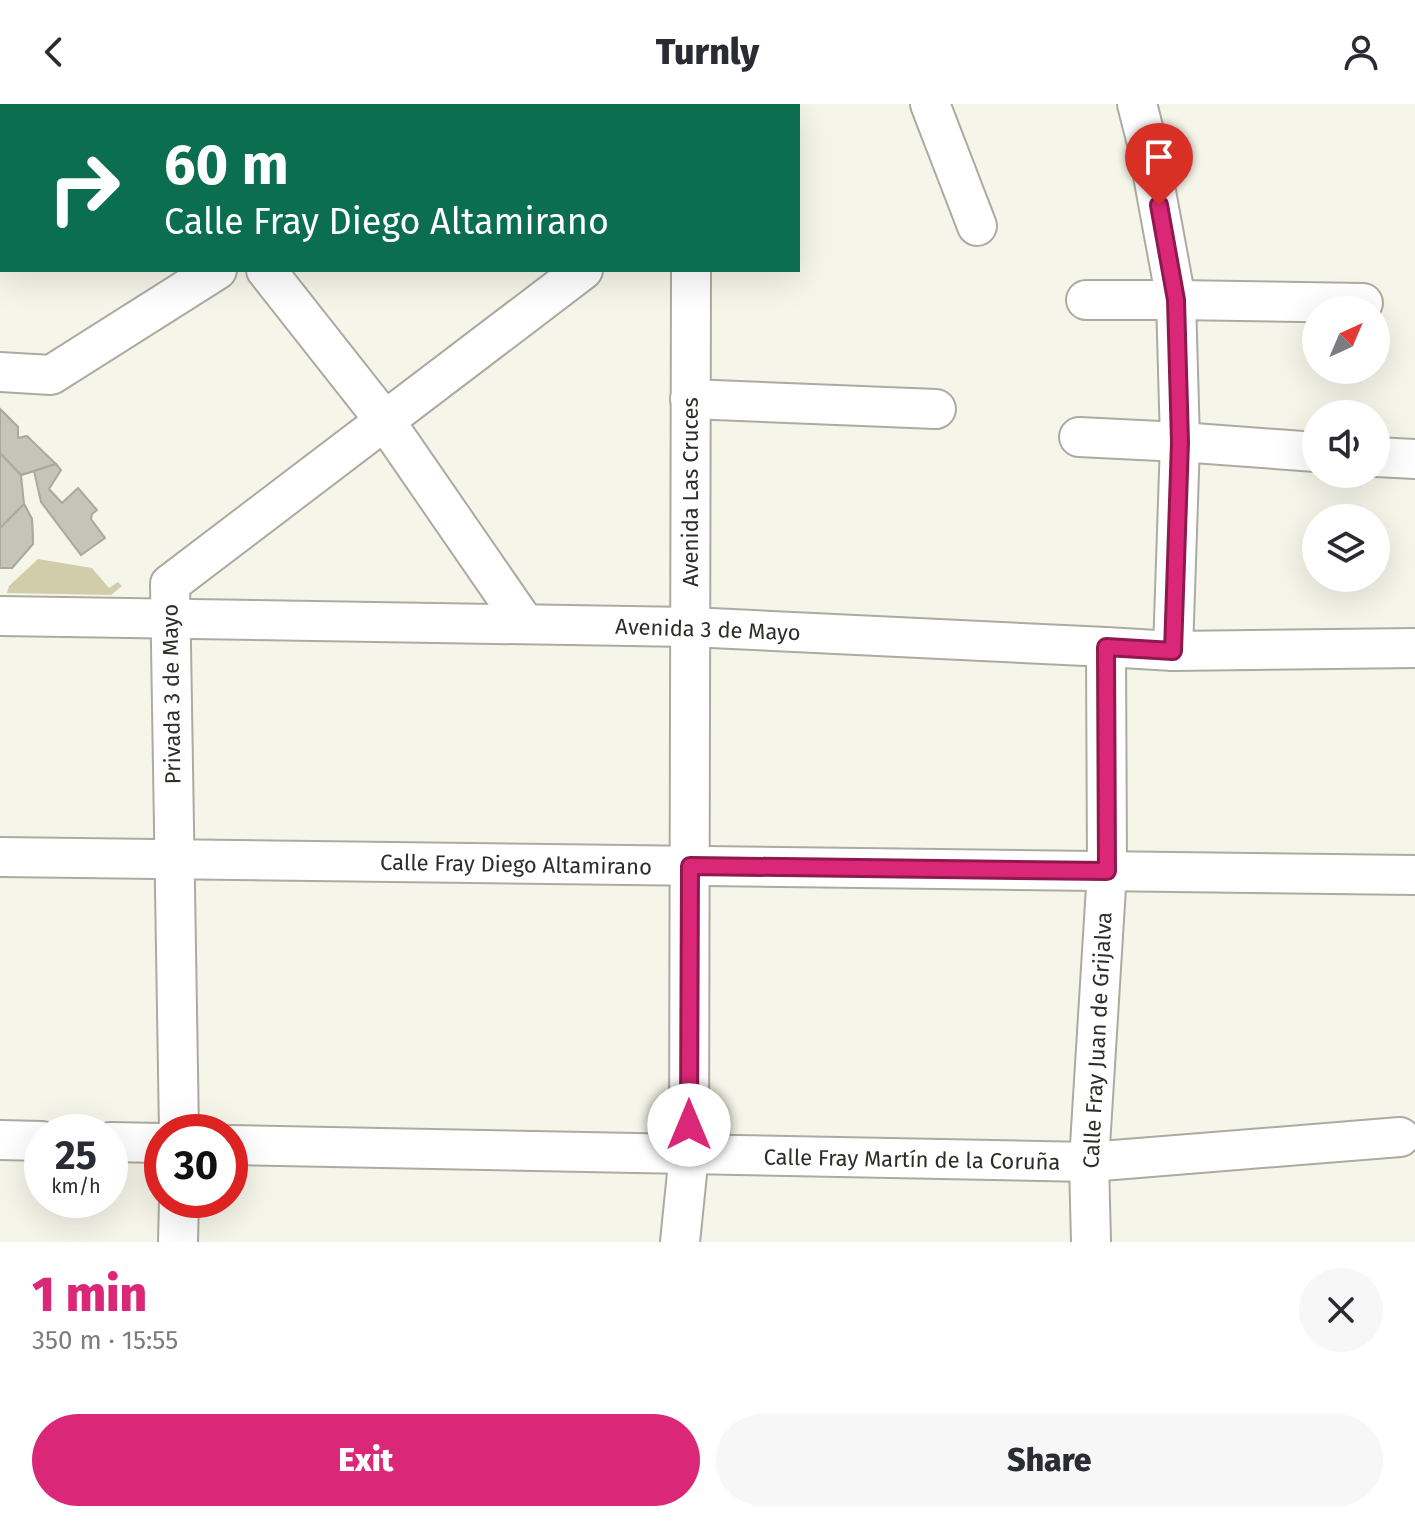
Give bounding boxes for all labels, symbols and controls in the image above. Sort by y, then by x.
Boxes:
icon: back [32,30,76,74]
text: Turnly [656,30,759,74]
icon: person [1339,30,1383,74]
pin [1125,123,1193,205]
text: 60 m [164,132,289,199]
icon: arrive [1137,135,1181,179]
icon: right [32,136,136,240]
text: Calle Fray Diego Altamirano [164,200,609,244]
north arrow [1302,296,1390,384]
map controls [1302,296,1390,592]
street label: Avenida Las Cruces [677,397,704,587]
button: sound [1302,400,1390,488]
button: layers [1302,504,1390,592]
street label: Privada 3 de Mayo [156,603,187,784]
street label: Avenida 3 de Mayo [615,613,801,646]
street label: Calle Fray Diego Altamirano [380,849,652,880]
street label: Calle Fray Juan de Grijalva [1077,911,1118,1169]
position arrow [647,1083,731,1167]
speed limit sign: 30 [144,1114,248,1218]
text: 25 [55,1132,97,1180]
street label: Calle Fray Martín de la Coruña [763,1143,1061,1176]
text: km/h [51,1174,101,1198]
text: 1 min [32,1266,147,1324]
button: close [1299,1268,1383,1352]
text: 350 m · 15:55 [32,1325,178,1356]
button: Exit [32,1414,700,1506]
button: Share [716,1414,1383,1506]

